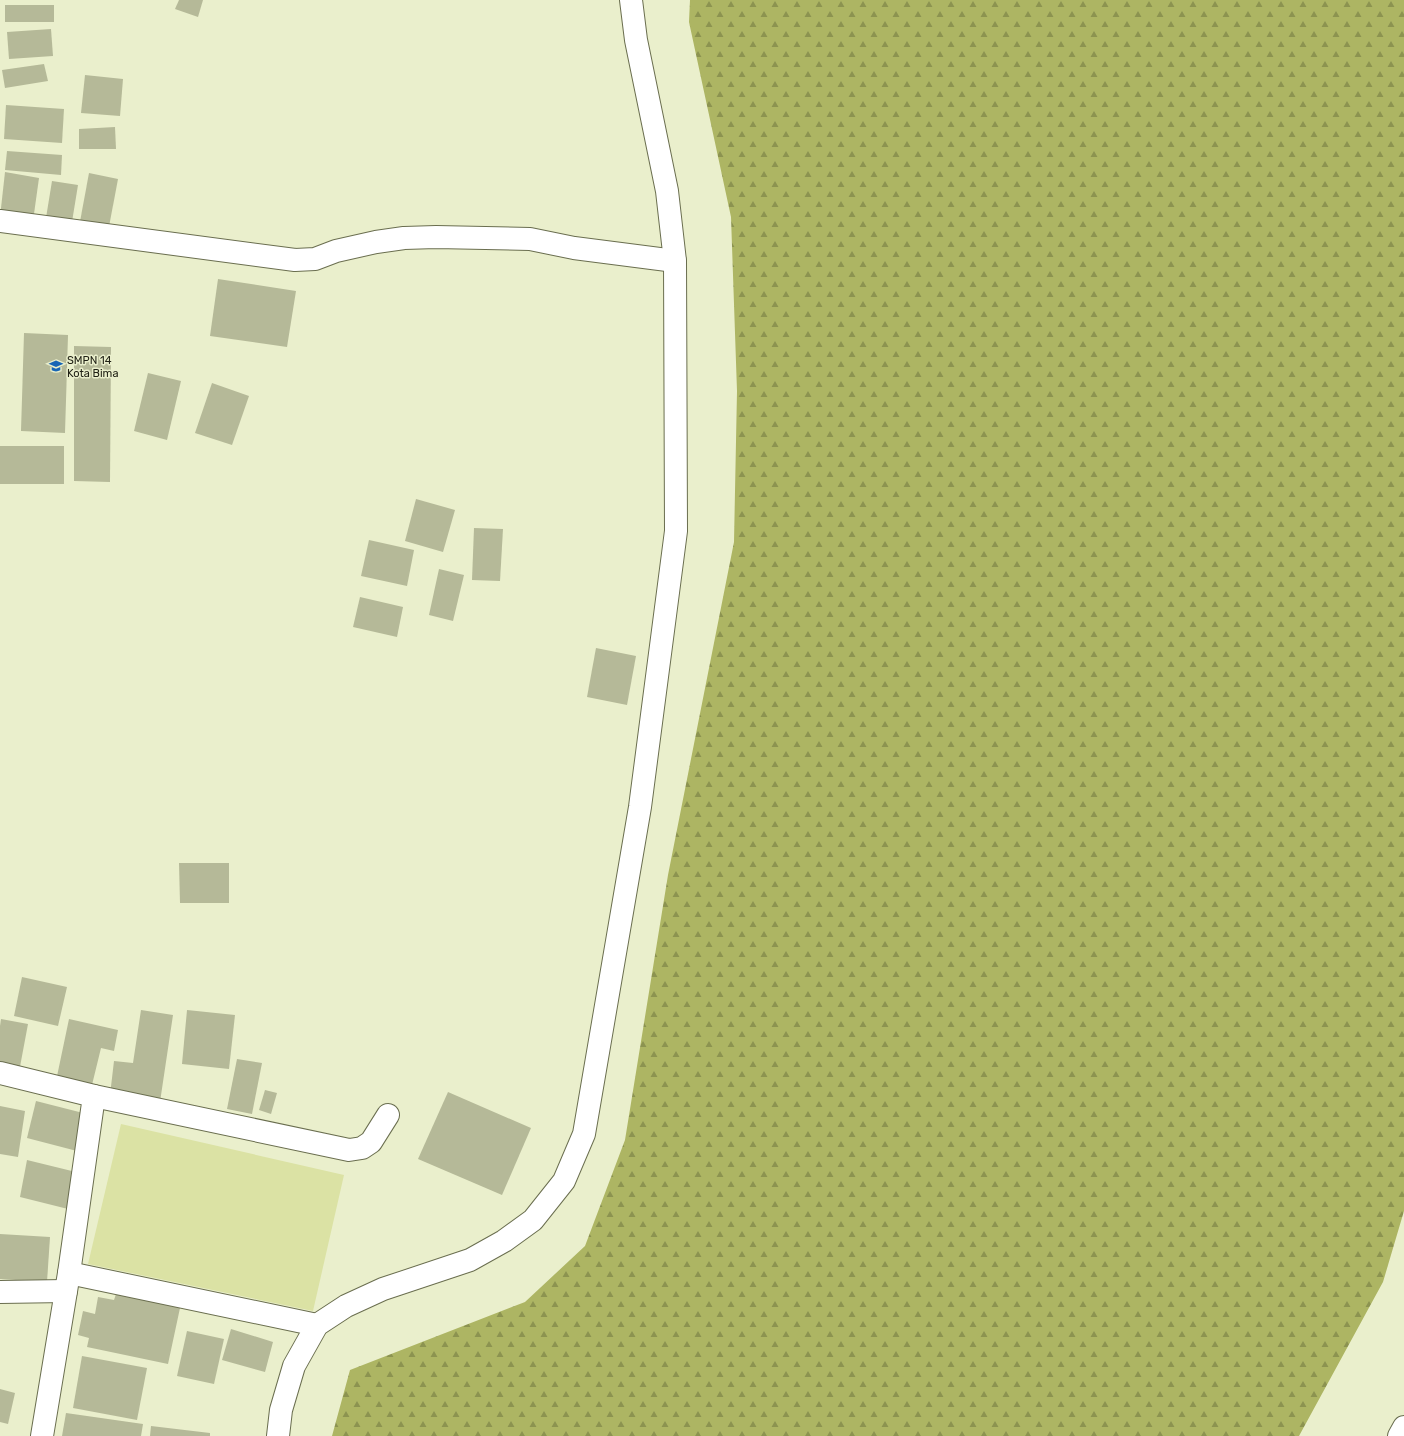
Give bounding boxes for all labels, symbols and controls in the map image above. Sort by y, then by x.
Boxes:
place label: SMPN 14 Kota Bima [67,354,118,380]
school or university icon: SMPN 14 Kota Bima [48,358,64,374]

